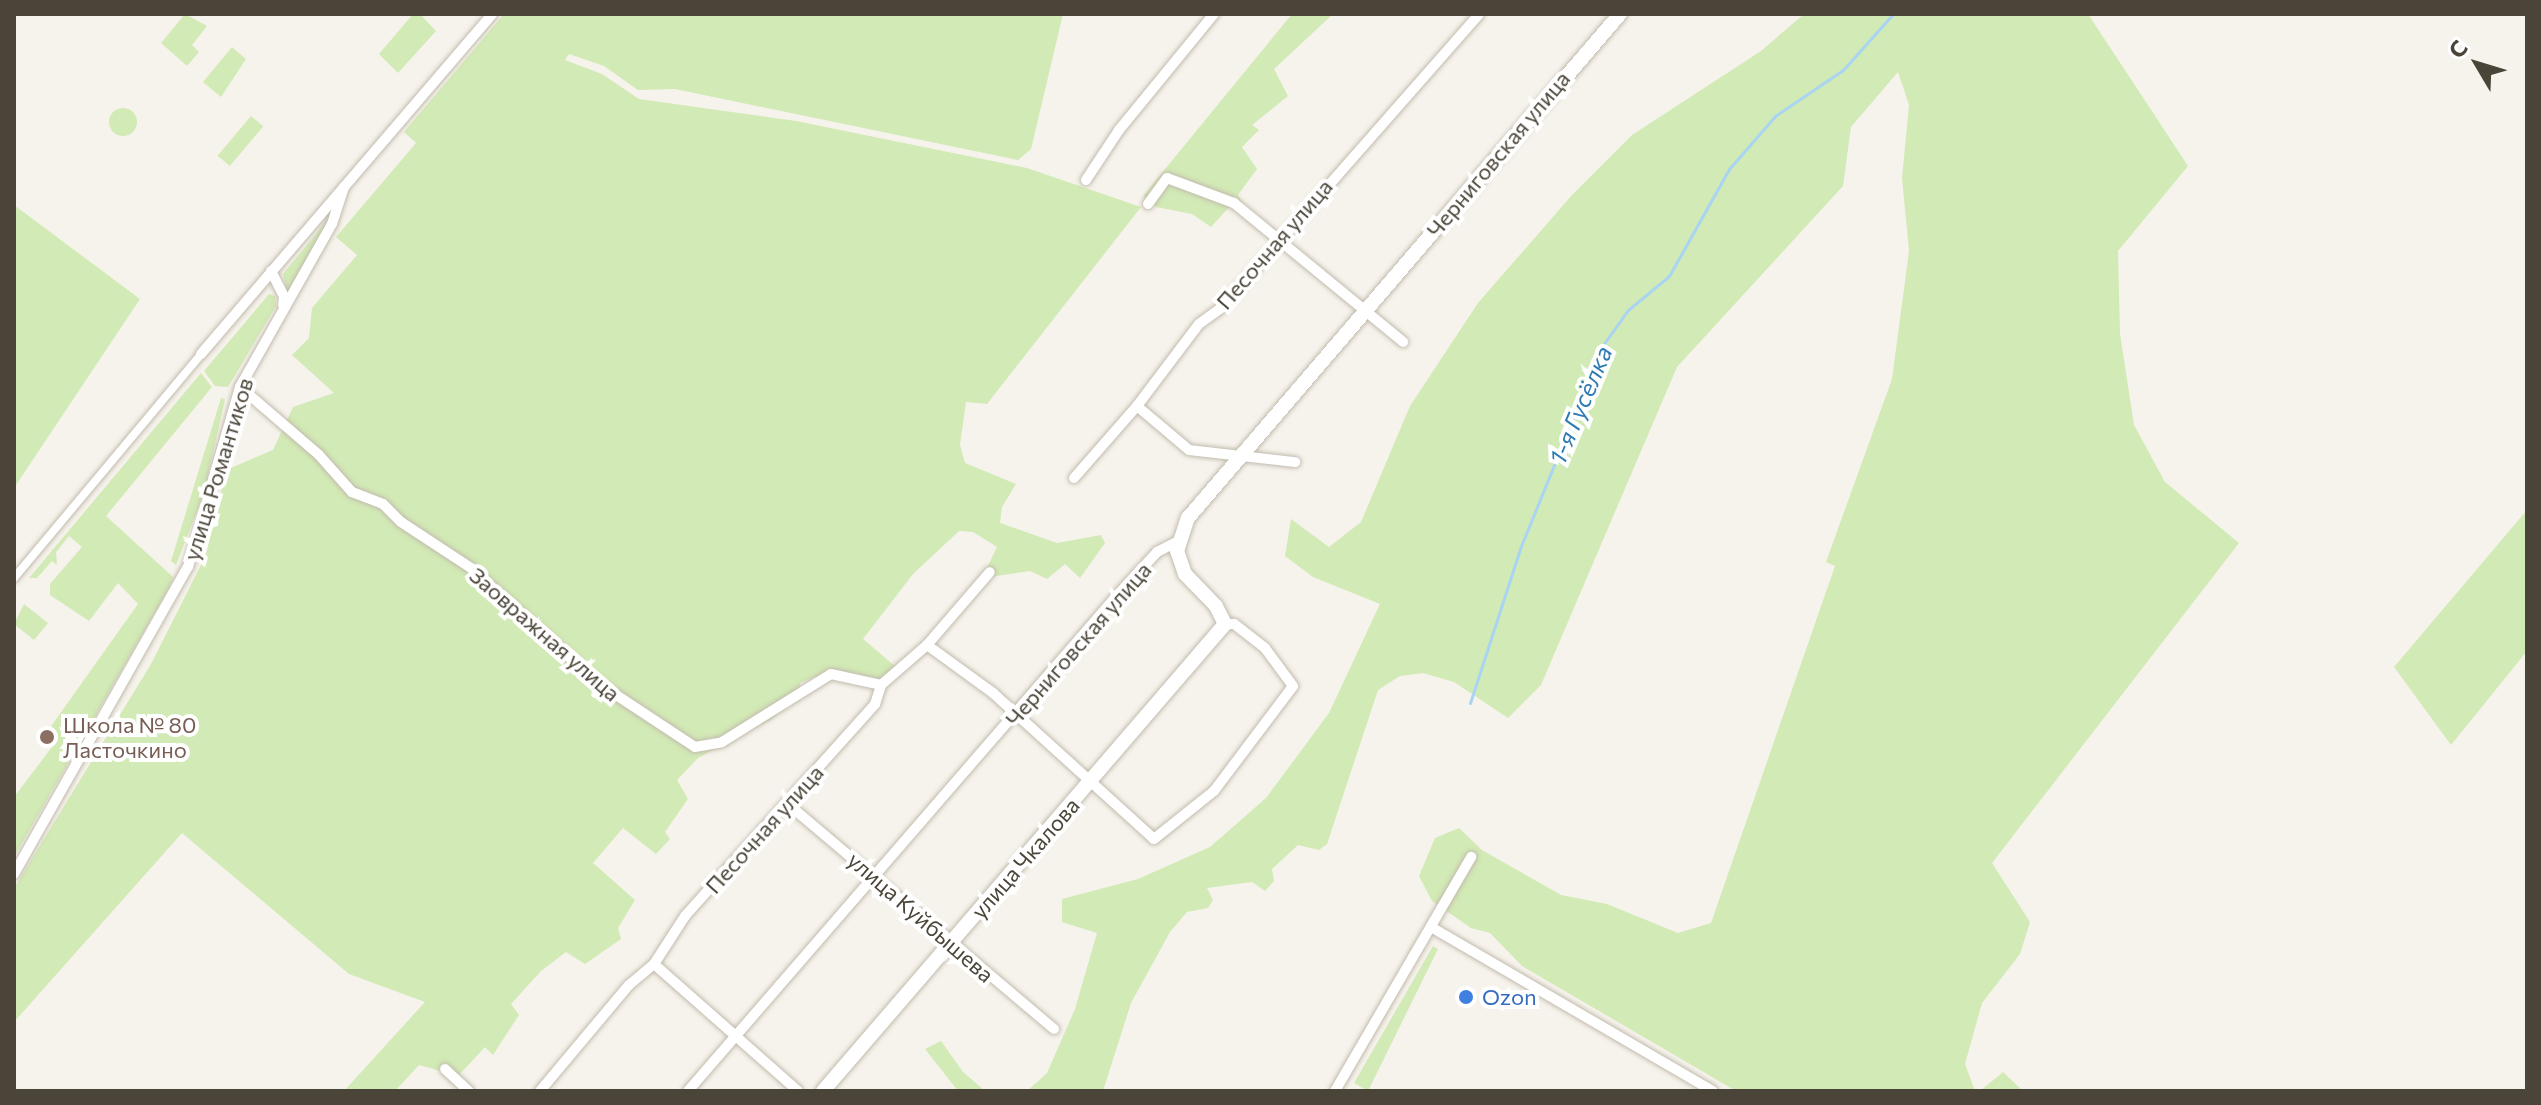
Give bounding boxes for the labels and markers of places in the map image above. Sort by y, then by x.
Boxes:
place label: Школа № 80 Ласточкино [63,711,196,762]
marker: Школа № 80 Ласточкино [38,728,56,746]
place label: Ozon [1482,984,1537,1010]
marker: Ozon [1457,988,1475,1006]

